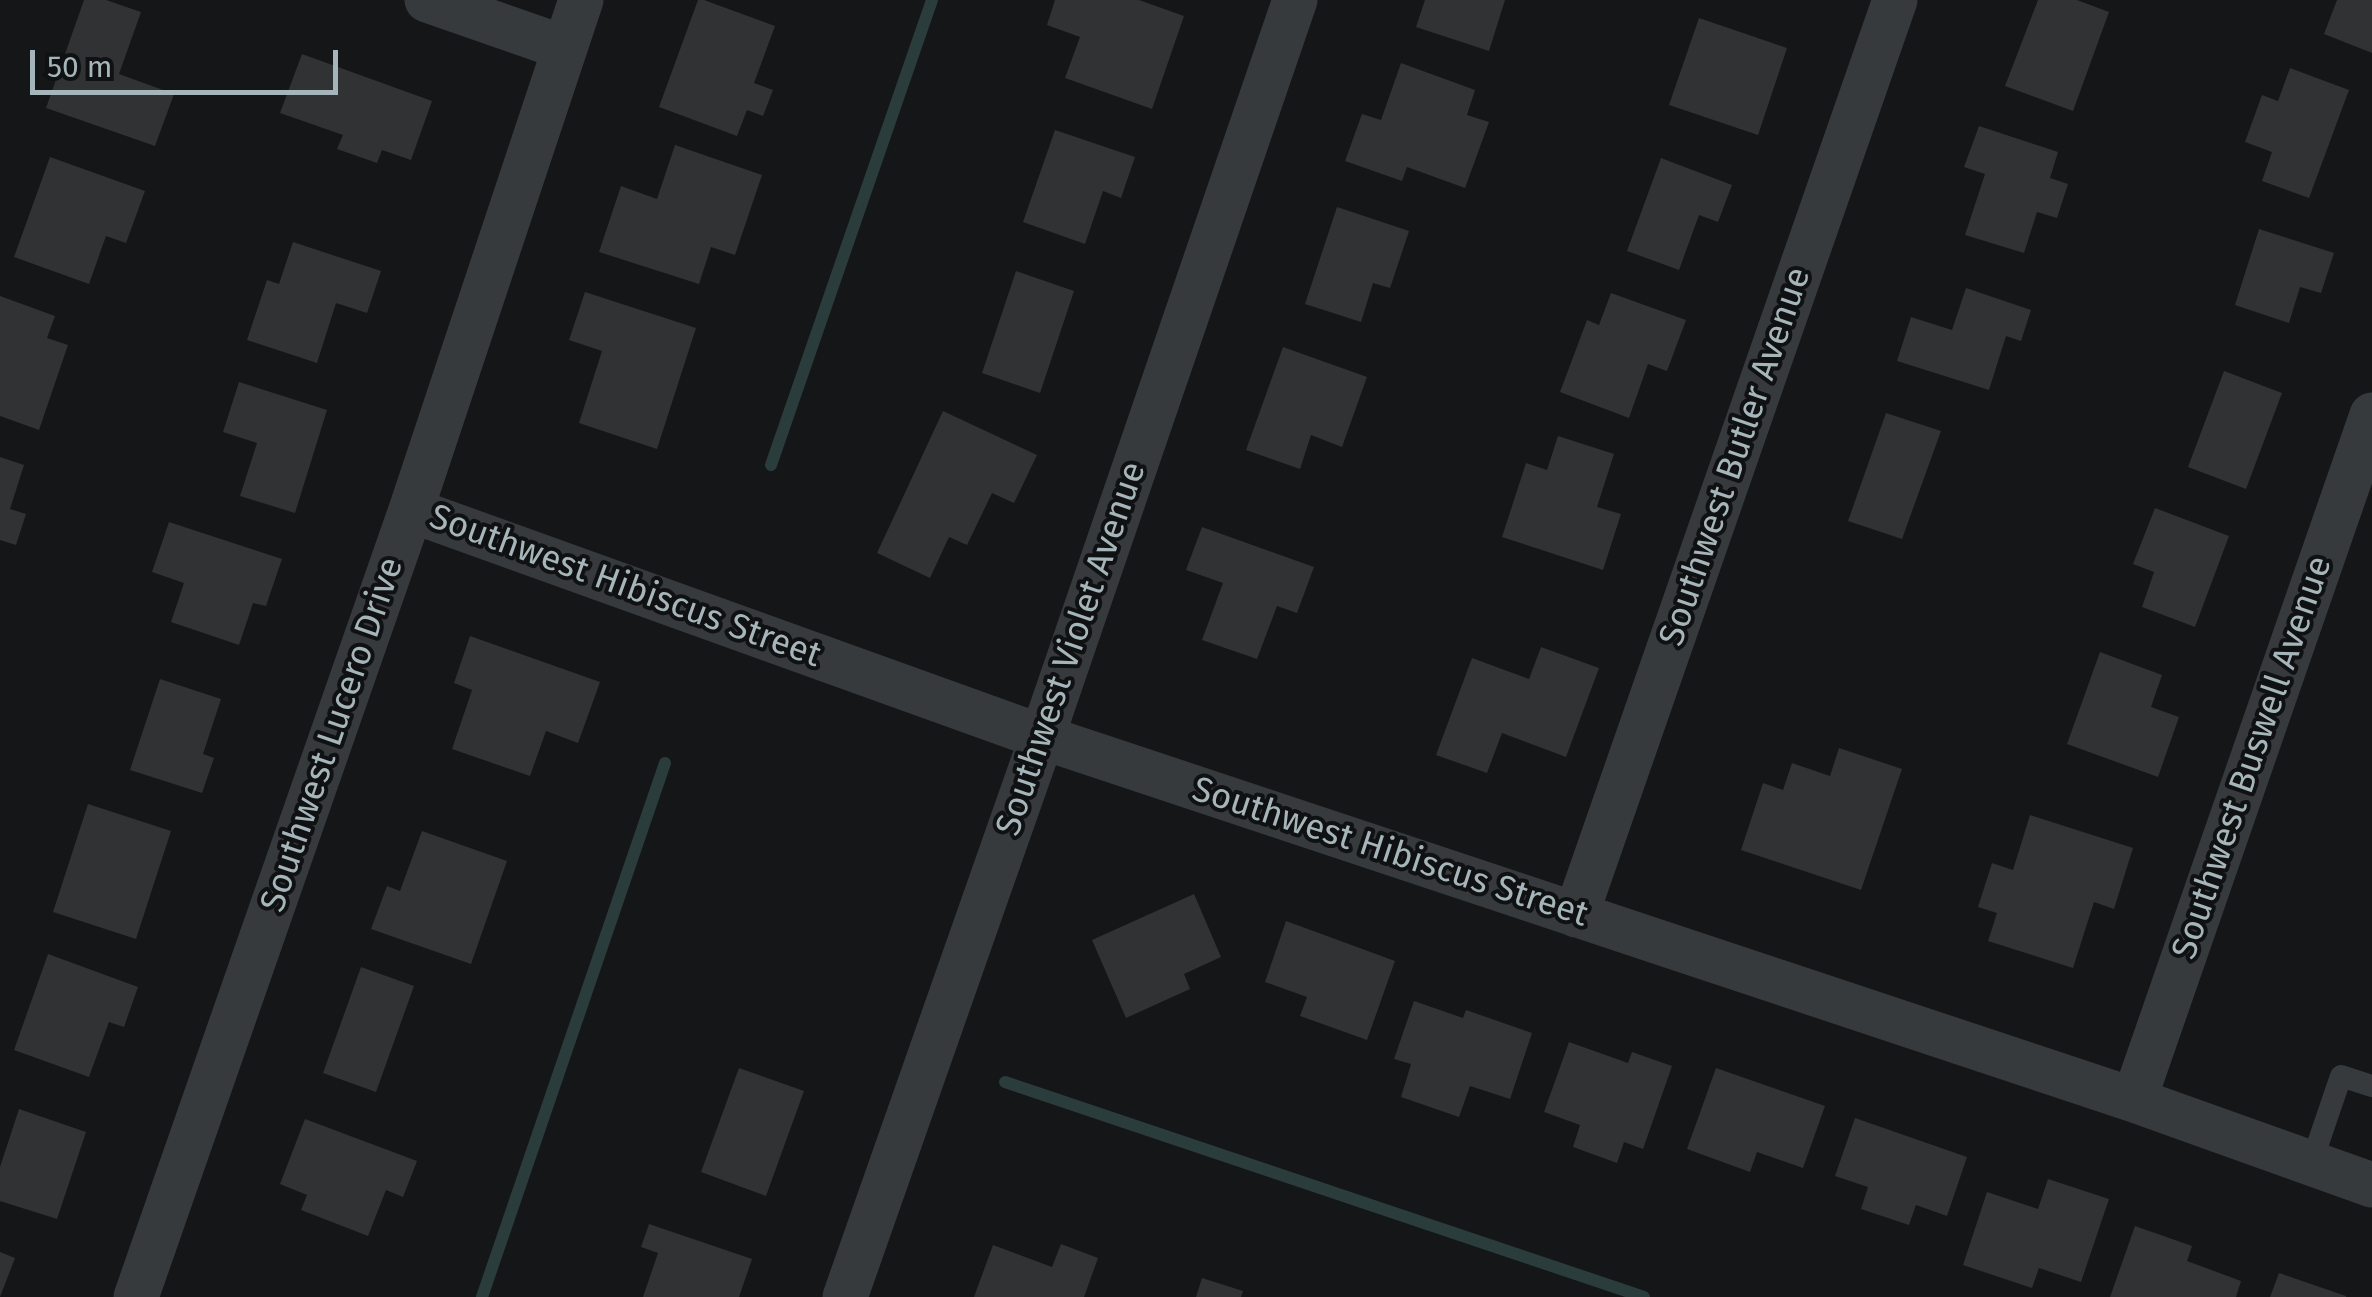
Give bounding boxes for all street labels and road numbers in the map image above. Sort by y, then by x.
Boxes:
street label: Southwest Butler Avenue [1651,262,1821,652]
street label: Southwest Violet Avenue [988,457,1156,841]
street label: Southwest Hibiscus Street [424,497,826,677]
street label: Southwest Buswell Avenue [2164,551,2342,965]
street label: Southwest Lucero Drive [253,552,413,918]
street label: Southwest Hibiscus Street [1187,769,1593,937]

